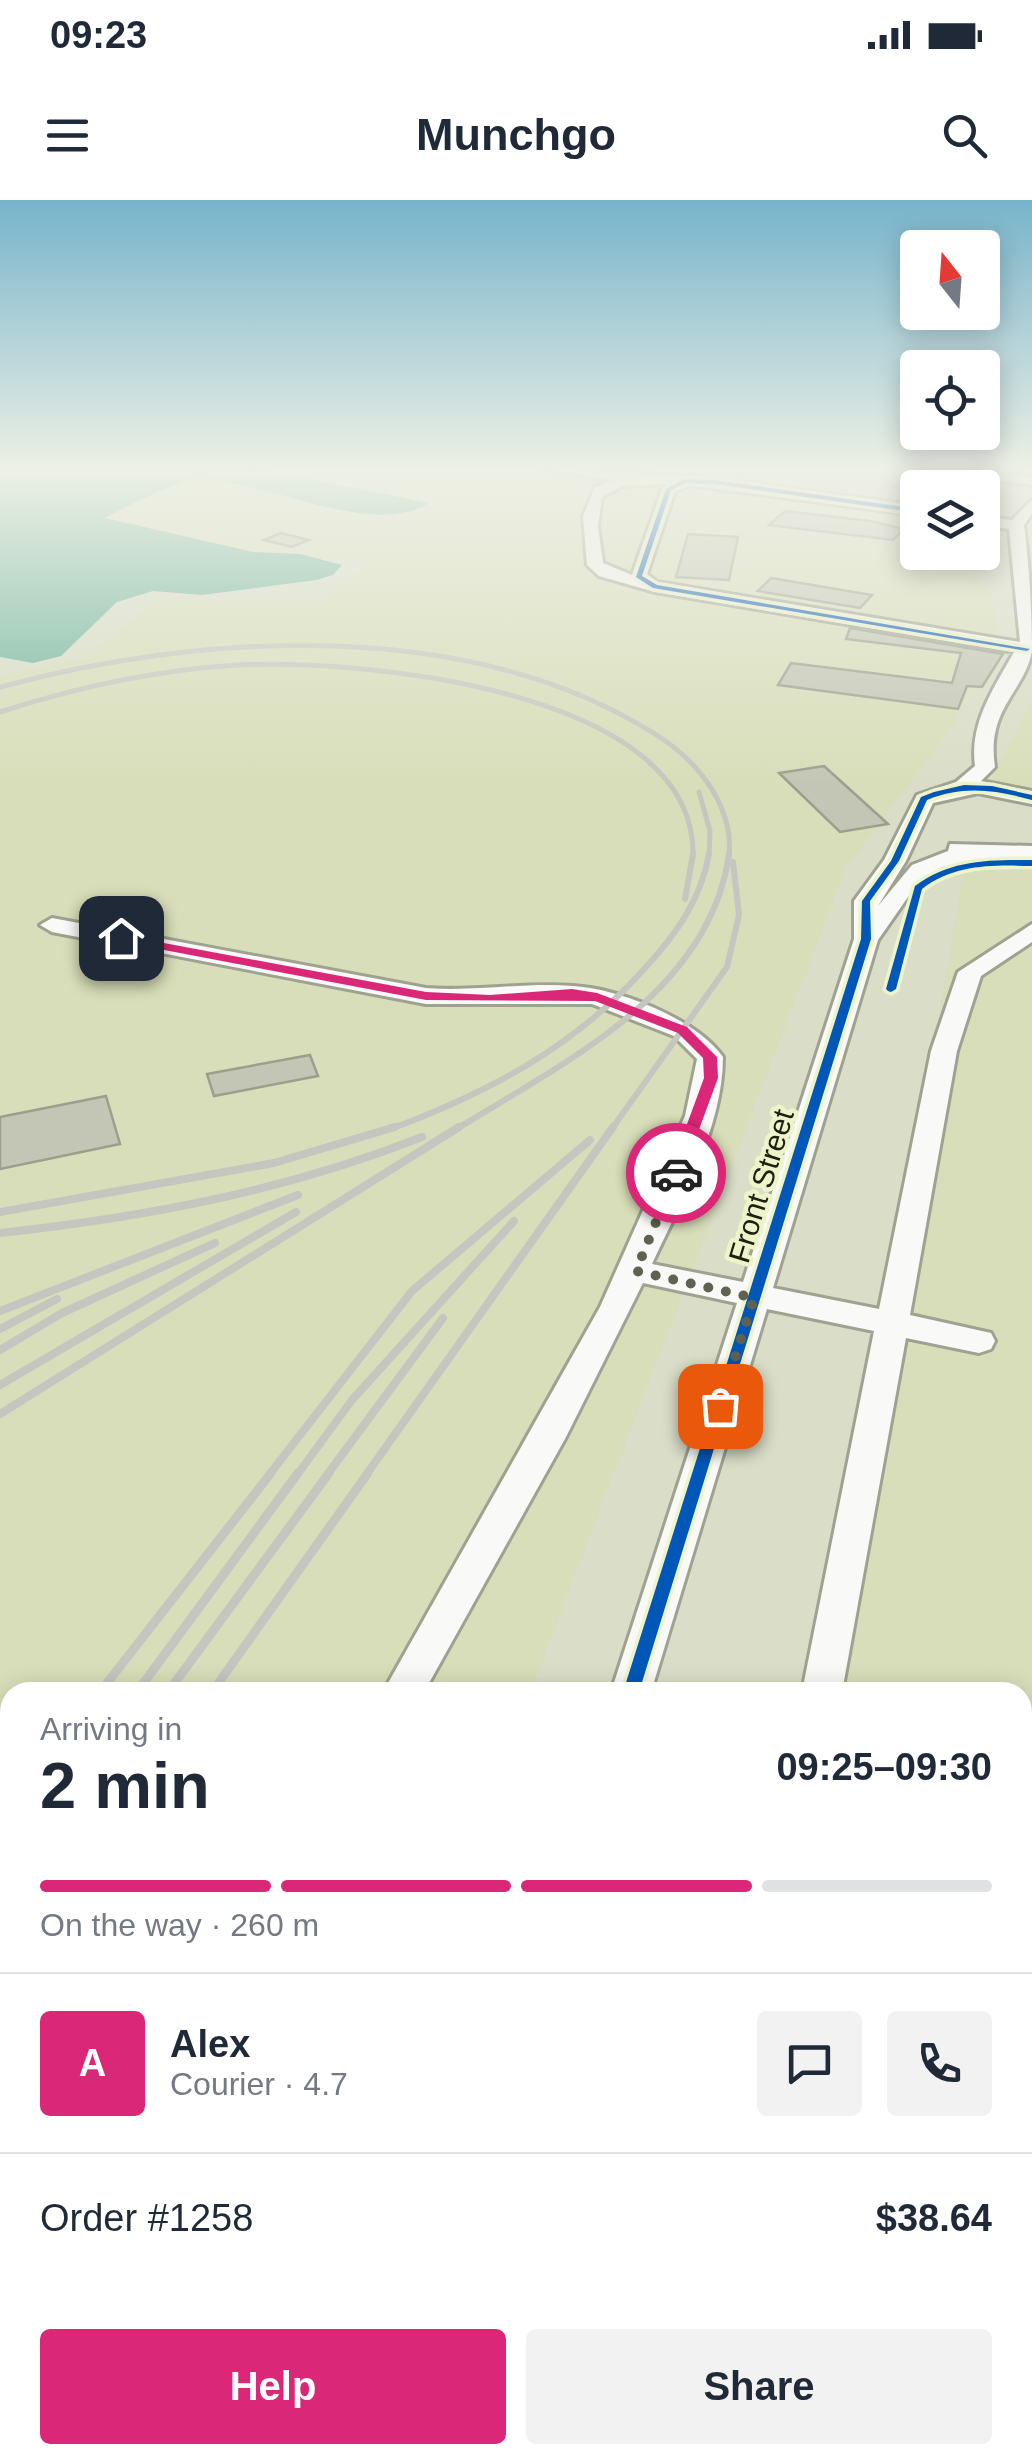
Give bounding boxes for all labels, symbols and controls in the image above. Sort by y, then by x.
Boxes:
text: 09:23 [50,14,147,56]
icon: menu [40,108,95,163]
icon: search [937,108,992,163]
text: Munchgo [416,109,616,160]
north arrow [900,230,1000,330]
map controls [900,230,1000,570]
button: locate [900,350,1000,450]
button: layers [900,470,1000,570]
pin [79,896,164,981]
icon: home [94,911,149,966]
street label: Front Street [722,1105,800,1267]
courier [626,1123,726,1223]
icon: car [649,1146,704,1201]
pin [678,1364,763,1449]
icon: bag [693,1379,748,1434]
text: Arriving in [40,1711,182,1747]
text: 09:25–09:30 [776,1746,992,1788]
text: 2 min [40,1749,210,1822]
text: On the way · 260 m [40,1907,319,1943]
button: chat [757,2011,862,2116]
button: phone [887,2011,992,2116]
text: Alex [170,2023,250,2065]
text: A [79,2042,106,2084]
text: Courier · 4.7 [170,2066,348,2102]
text: Order #1258 [40,2197,253,2239]
text: $38.64 [876,2197,992,2239]
button: Help [40,2329,506,2444]
button: Share [526,2329,992,2444]

